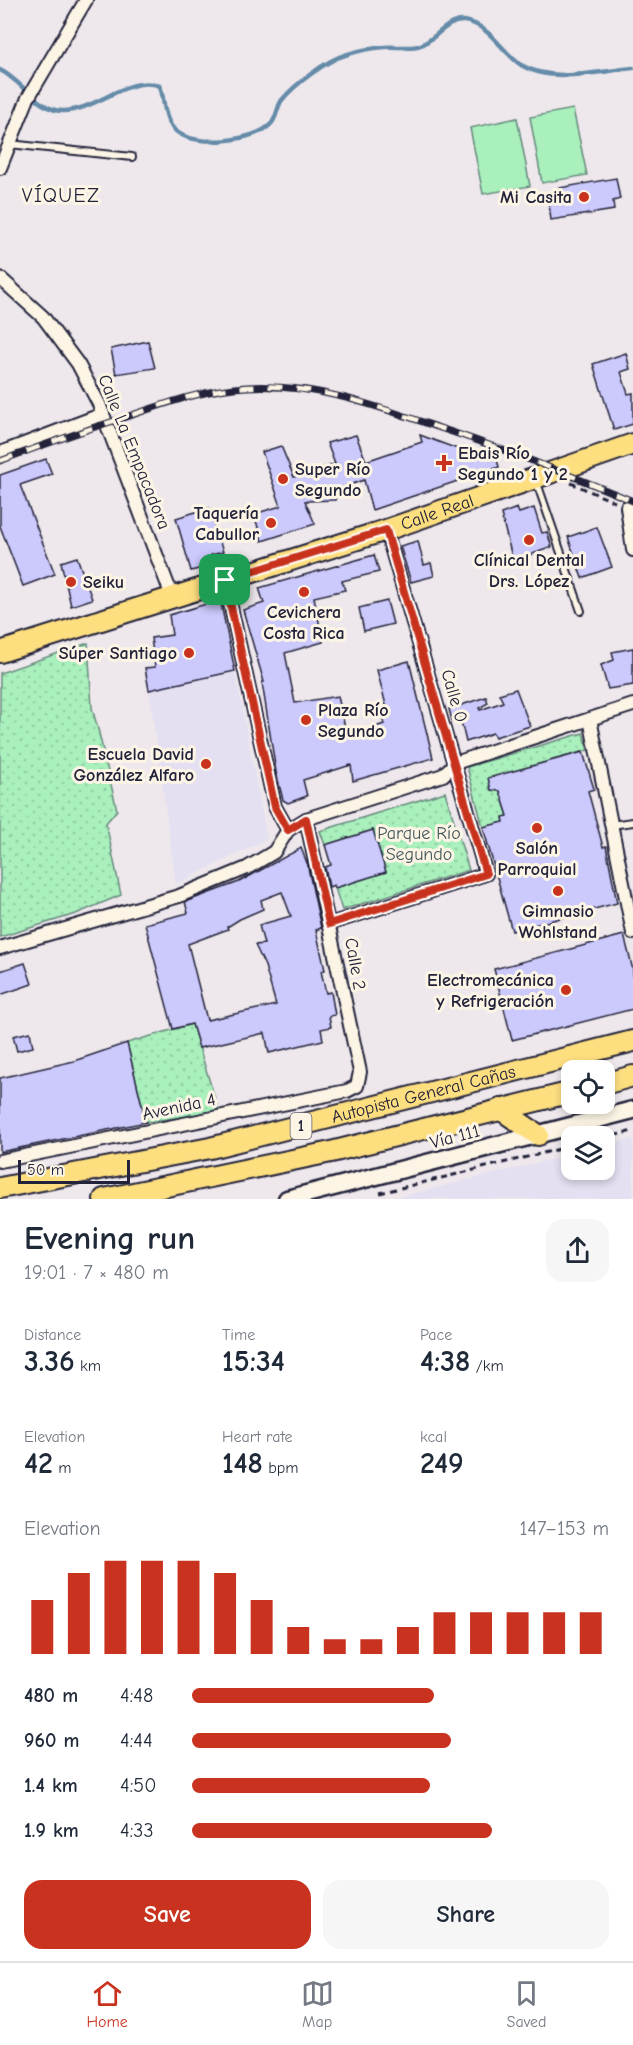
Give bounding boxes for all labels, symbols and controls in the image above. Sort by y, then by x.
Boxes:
district label: VÍQUEZ [22,184,100,207]
place label: Mi Casita [500,187,572,208]
marker: Mi Casita [577,190,591,204]
street label: Calle La Empacadora [93,372,175,532]
place label: Ebais Río Segundo 1 y 2 [458,443,568,485]
marker: Ebais Río Segundo 1 y 2 [435,454,453,472]
place label: Super Río Segundo [295,459,370,501]
marker: Super Río Segundo [276,472,290,486]
street label: Calle Real [398,490,477,535]
place label: Taquería Cabullor [194,503,260,545]
marker: Taquería Cabullor [264,516,278,530]
marker: Clínical Dental Drs. López [522,533,536,547]
place label: Clínical Dental Drs. López [474,550,584,592]
pin [199,554,250,605]
icon: arrive [208,563,241,596]
place label: Seiku [83,572,124,593]
marker: Seiku [64,575,78,589]
marker: Cevichera Costa Rica [297,585,311,599]
place label: Cevichera Costa Rica [263,602,345,644]
place label: Súper Santiago [59,643,177,664]
marker: Súper Santiago [182,646,196,660]
street label: Calle 0 [436,667,472,725]
place label: Plaza Río Segundo [318,700,389,742]
marker: Plaza Río Segundo [299,713,313,727]
place label: Escuela David González Alfaro [73,744,194,786]
marker: Escuela David González Alfaro [199,757,213,771]
marker: Salón Parroquial [530,821,544,835]
park label: Parque Río Segundo [377,823,461,865]
place label: Salón Parroquial [498,838,576,880]
marker: Gimnasio Wohlstand [551,884,565,898]
place label: Gimnasio Wohlstand [518,901,598,943]
street label: Calle 2 [340,936,370,992]
place label: Electromecánica y Refrigeración [427,970,554,1012]
marker: Electromecánica y Refrigeración [559,983,573,997]
map controls [561,1060,615,1180]
button: locate [561,1060,615,1114]
street label: Autopista General Cañas [329,1061,518,1127]
street label: Avenida 4 [141,1089,217,1125]
road number: 1 [290,1113,312,1139]
street label: Vía 111 [428,1120,482,1154]
button: layers [561,1126,615,1180]
scale bar [18,1157,130,1184]
text: 50 m [27,1161,64,1179]
text: Evening run [24,1219,195,1257]
button: share [546,1219,609,1282]
text: 19:01 · 7 × 480 m [24,1261,169,1284]
text: Distance [24,1326,81,1344]
text: Time [222,1326,255,1344]
text: Pace [420,1326,452,1344]
text: 3.36 [24,1344,75,1379]
text: 15:34 [222,1344,285,1379]
text: 4:38 [420,1344,470,1379]
text: km [75,1357,101,1375]
text: /km [470,1357,504,1375]
text: Elevation [24,1428,85,1446]
text: Heart rate [222,1428,293,1446]
text: kcal [420,1428,447,1446]
text: 42 [24,1446,53,1481]
text: 148 [222,1446,263,1481]
text: 249 [420,1446,464,1481]
text: m [53,1459,72,1477]
text: bpm [263,1459,299,1477]
text: Elevation [24,1517,101,1540]
text: 147–153 m [519,1517,609,1540]
text: 480 m [24,1684,78,1707]
text: 4:48 [120,1684,153,1707]
text: 960 m [24,1729,79,1752]
text: 4:44 [120,1729,153,1752]
text: 1.4 km [24,1774,78,1797]
text: 4:50 [120,1774,156,1797]
text: 1.9 km [24,1819,79,1842]
text: 4:33 [120,1819,154,1842]
button: Save [24,1880,311,1949]
button: Share [323,1880,609,1949]
tab: Home [86,1977,128,2031]
tab: Map [301,1977,334,2031]
tab: Saved [507,1977,547,2031]

